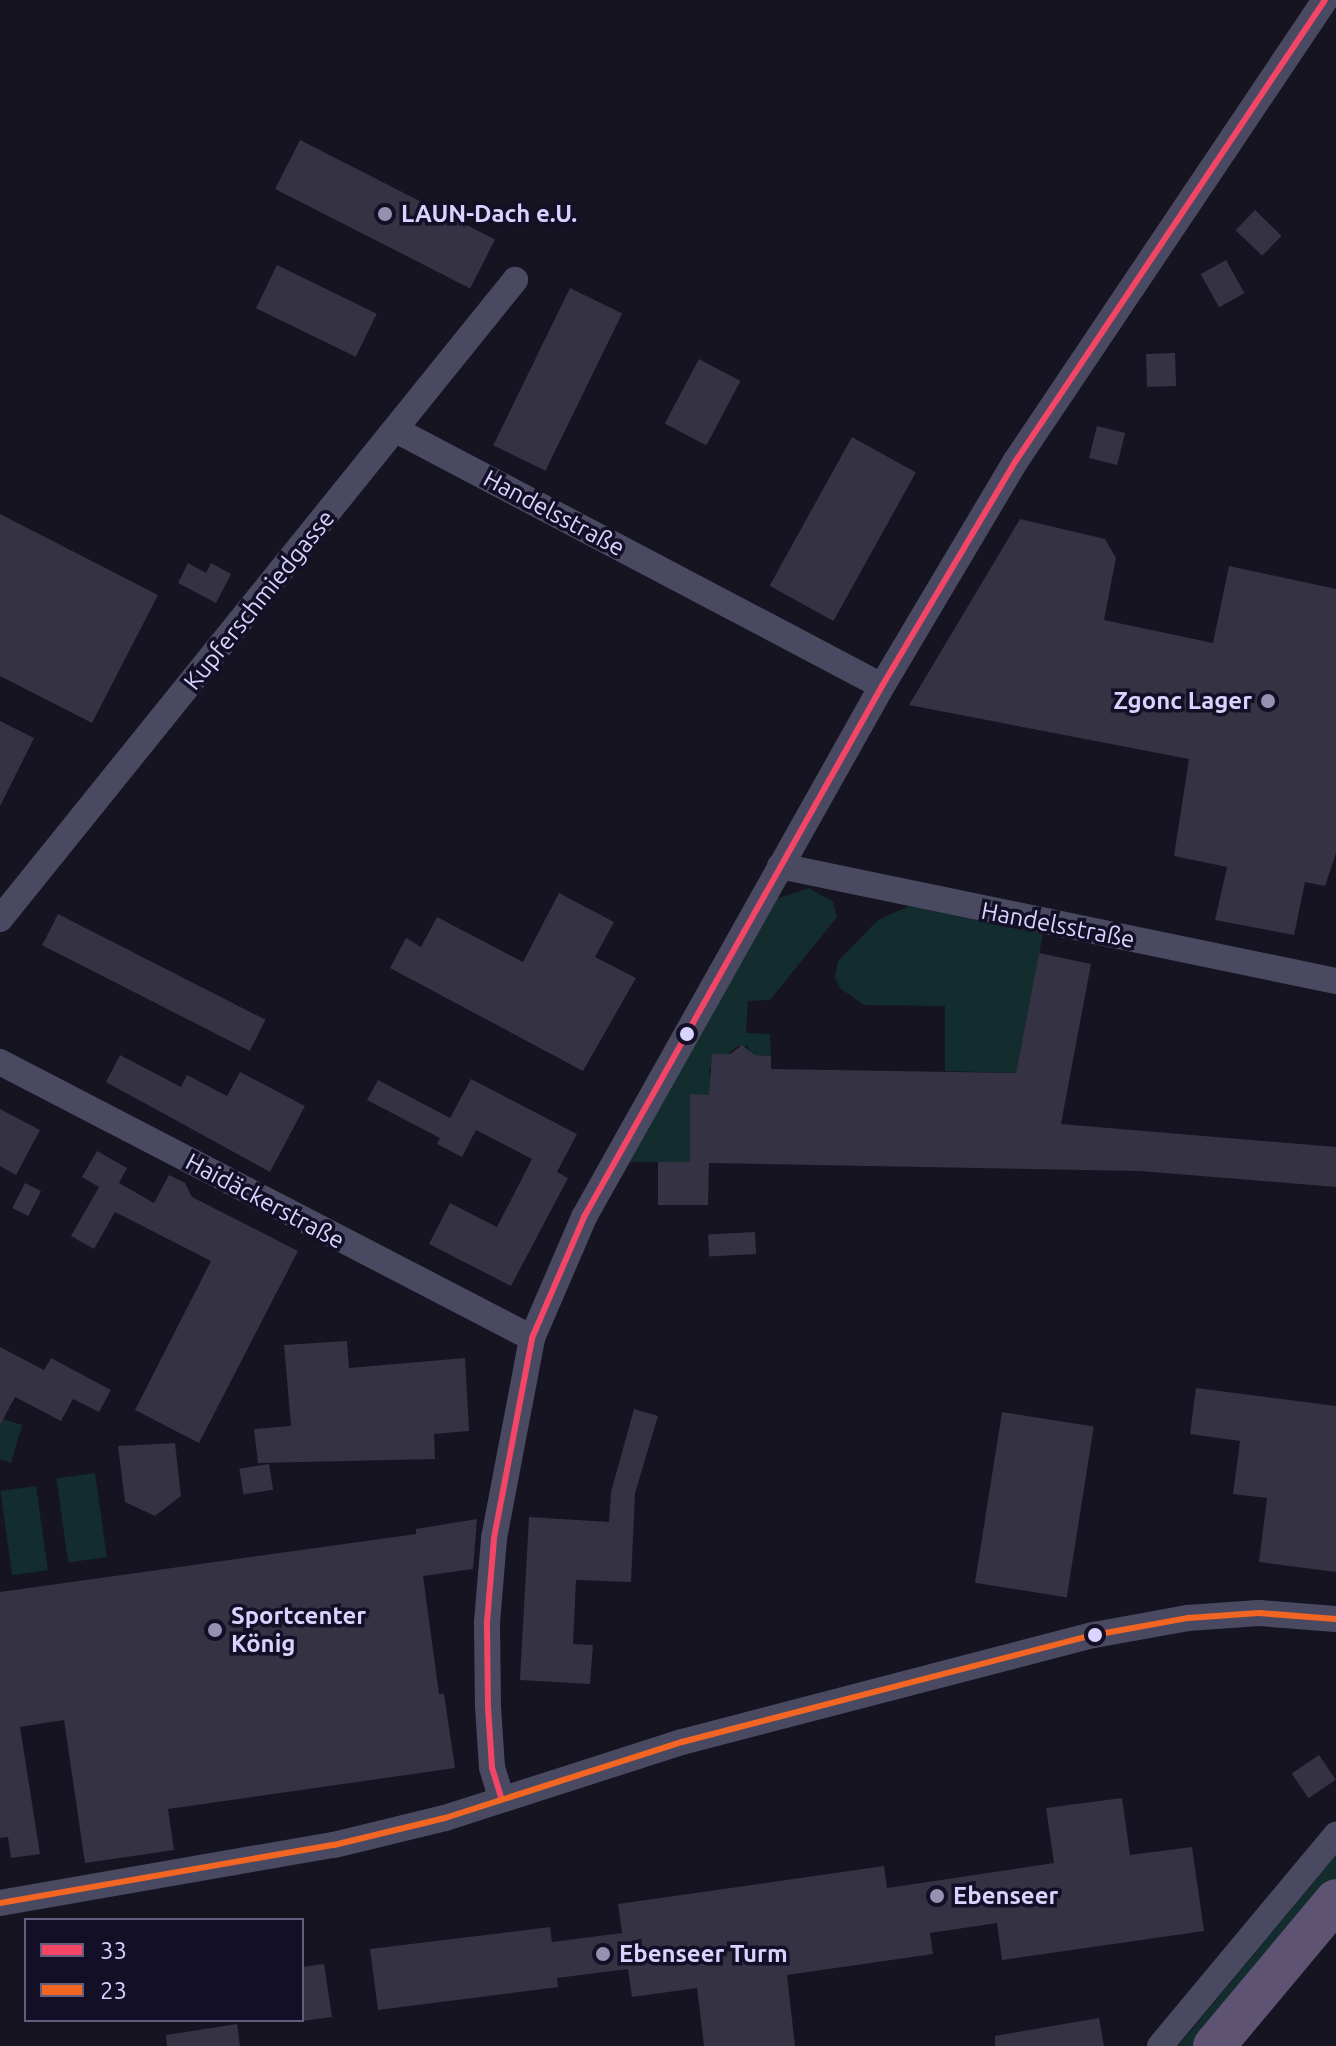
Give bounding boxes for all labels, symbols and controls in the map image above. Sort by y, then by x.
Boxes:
place label: LAUN-Dach e.U. [401,200,577,228]
marker: LAUN-Dach e.U. [376,205,394,223]
street label: Handelsstraße [478,464,630,562]
street label: Kupferschmiedgasse [178,504,340,696]
place label: Zgonc Lager [1114,687,1252,715]
marker: Zgonc Lager [1259,692,1277,710]
street label: Handelsstraße [979,896,1137,954]
unlabelled marker [679,1026,695,1042]
street label: Haidäckerstraße [181,1147,349,1255]
place label: Sportcenter König [231,1602,366,1658]
marker: Sportcenter König [206,1621,224,1639]
unlabelled marker [1087,1627,1103,1643]
place label: Ebenseer [953,1882,1058,1910]
marker: Ebenseer [928,1887,946,1905]
legend [24,1918,304,2022]
text: 33 [100,1937,127,1964]
place label: Ebenseer Turm [619,1940,788,1968]
marker: Ebenseer Turm [594,1945,612,1963]
text: 23 [100,1977,127,2004]

